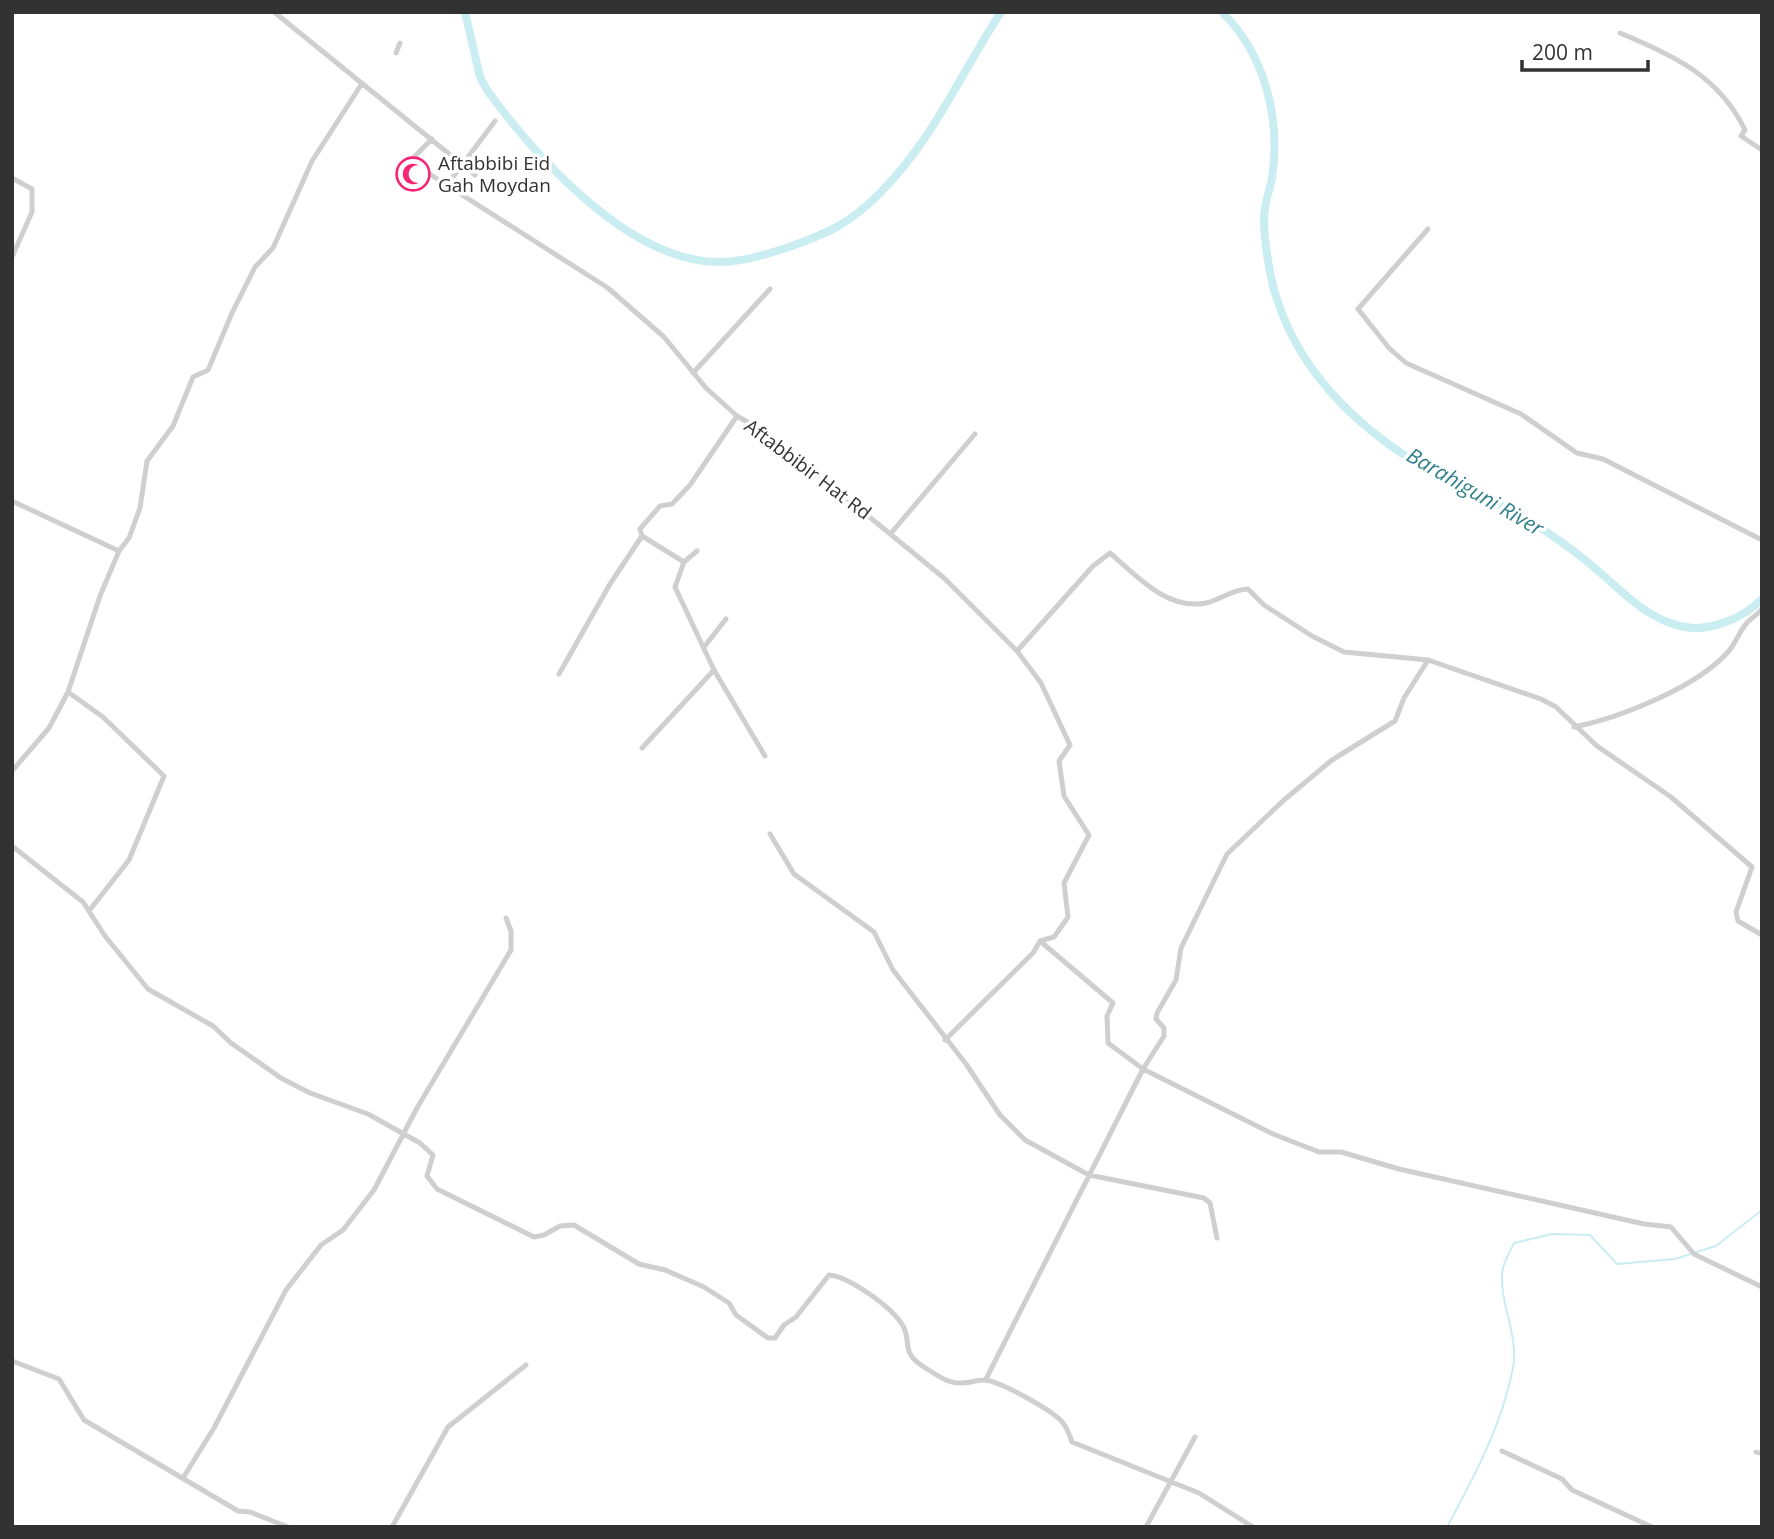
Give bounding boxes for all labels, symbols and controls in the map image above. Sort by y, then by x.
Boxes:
scale bar [1522,28,1648,72]
text: 200 m [1532,38,1593,66]
place label: Aftabbibi Eid Gah Moydan [438,150,551,198]
mosque icon: Aftabbibi Eid Gah Moydan [394,155,432,193]
street label: Aftabbibir Hat Rd [739,413,877,525]
water label: Barahiguni River [1402,441,1550,542]

